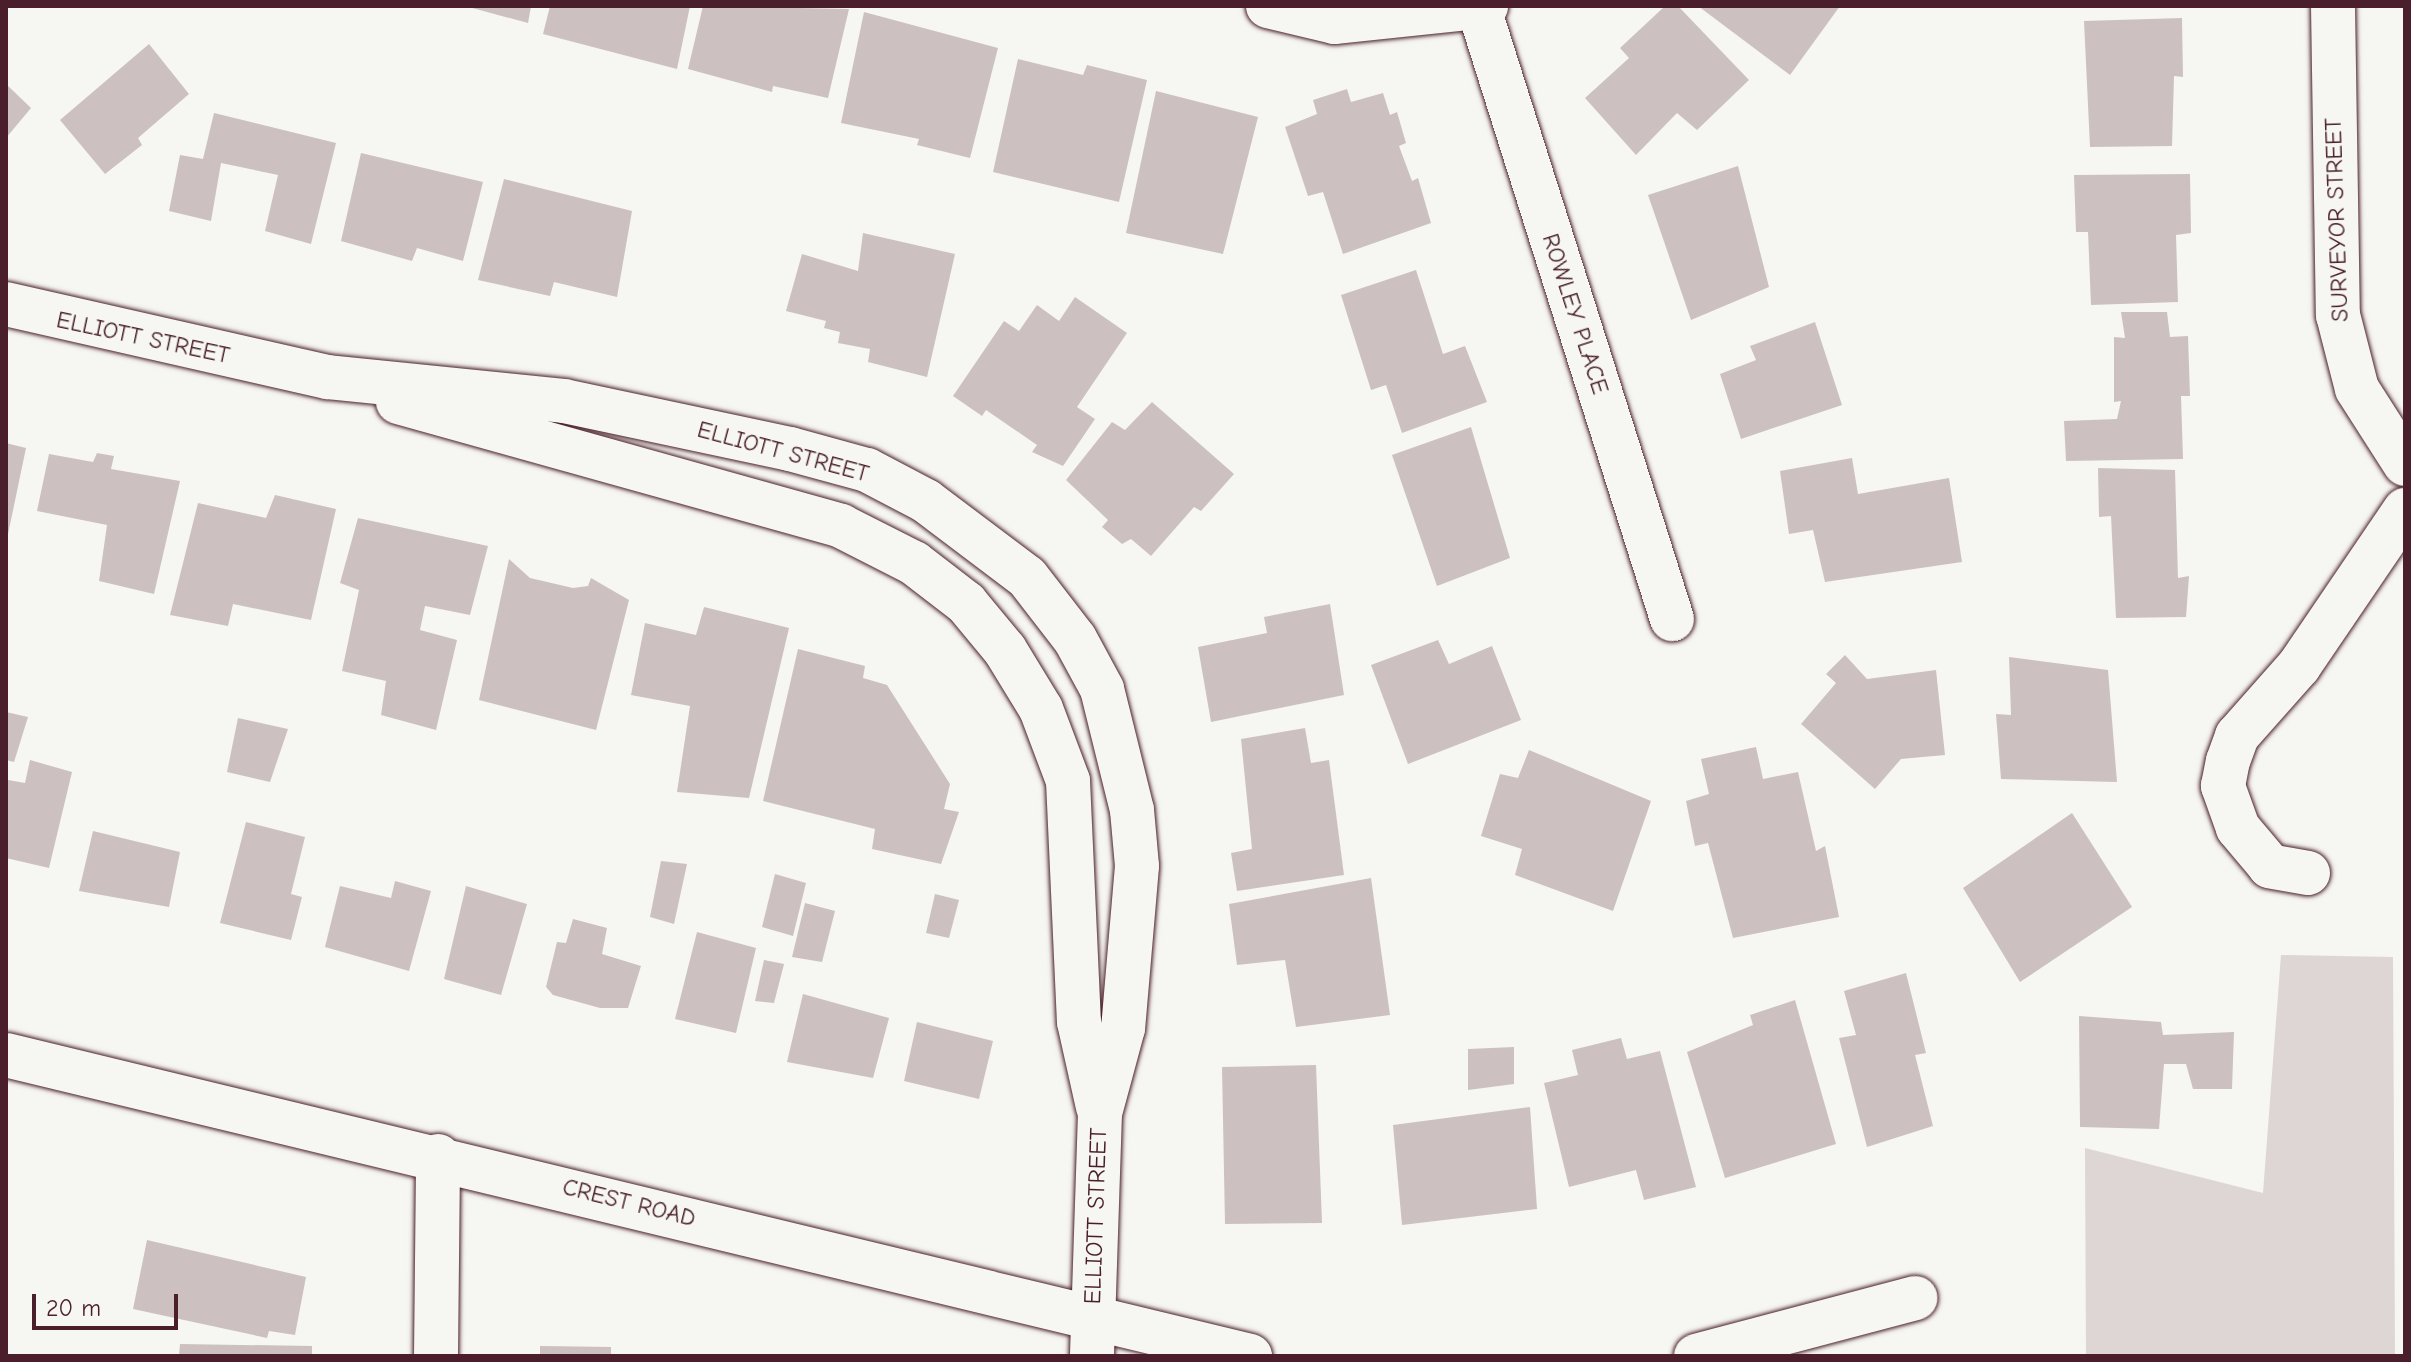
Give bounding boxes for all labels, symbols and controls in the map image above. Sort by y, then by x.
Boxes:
street label: SURVEYOR STREET [2319,118,2355,322]
street label: ROWLEY PLACE [1535,230,1615,398]
street label: ELLIOTT STREET [54,306,232,370]
street label: ELLIOTT STREET [694,415,872,489]
street label: ELLIOTT STREET [1079,1127,1113,1305]
street label: CREST ROAD [560,1173,698,1233]
scale bar [36,1278,182,1328]
text: 20 m [46,1294,101,1322]

